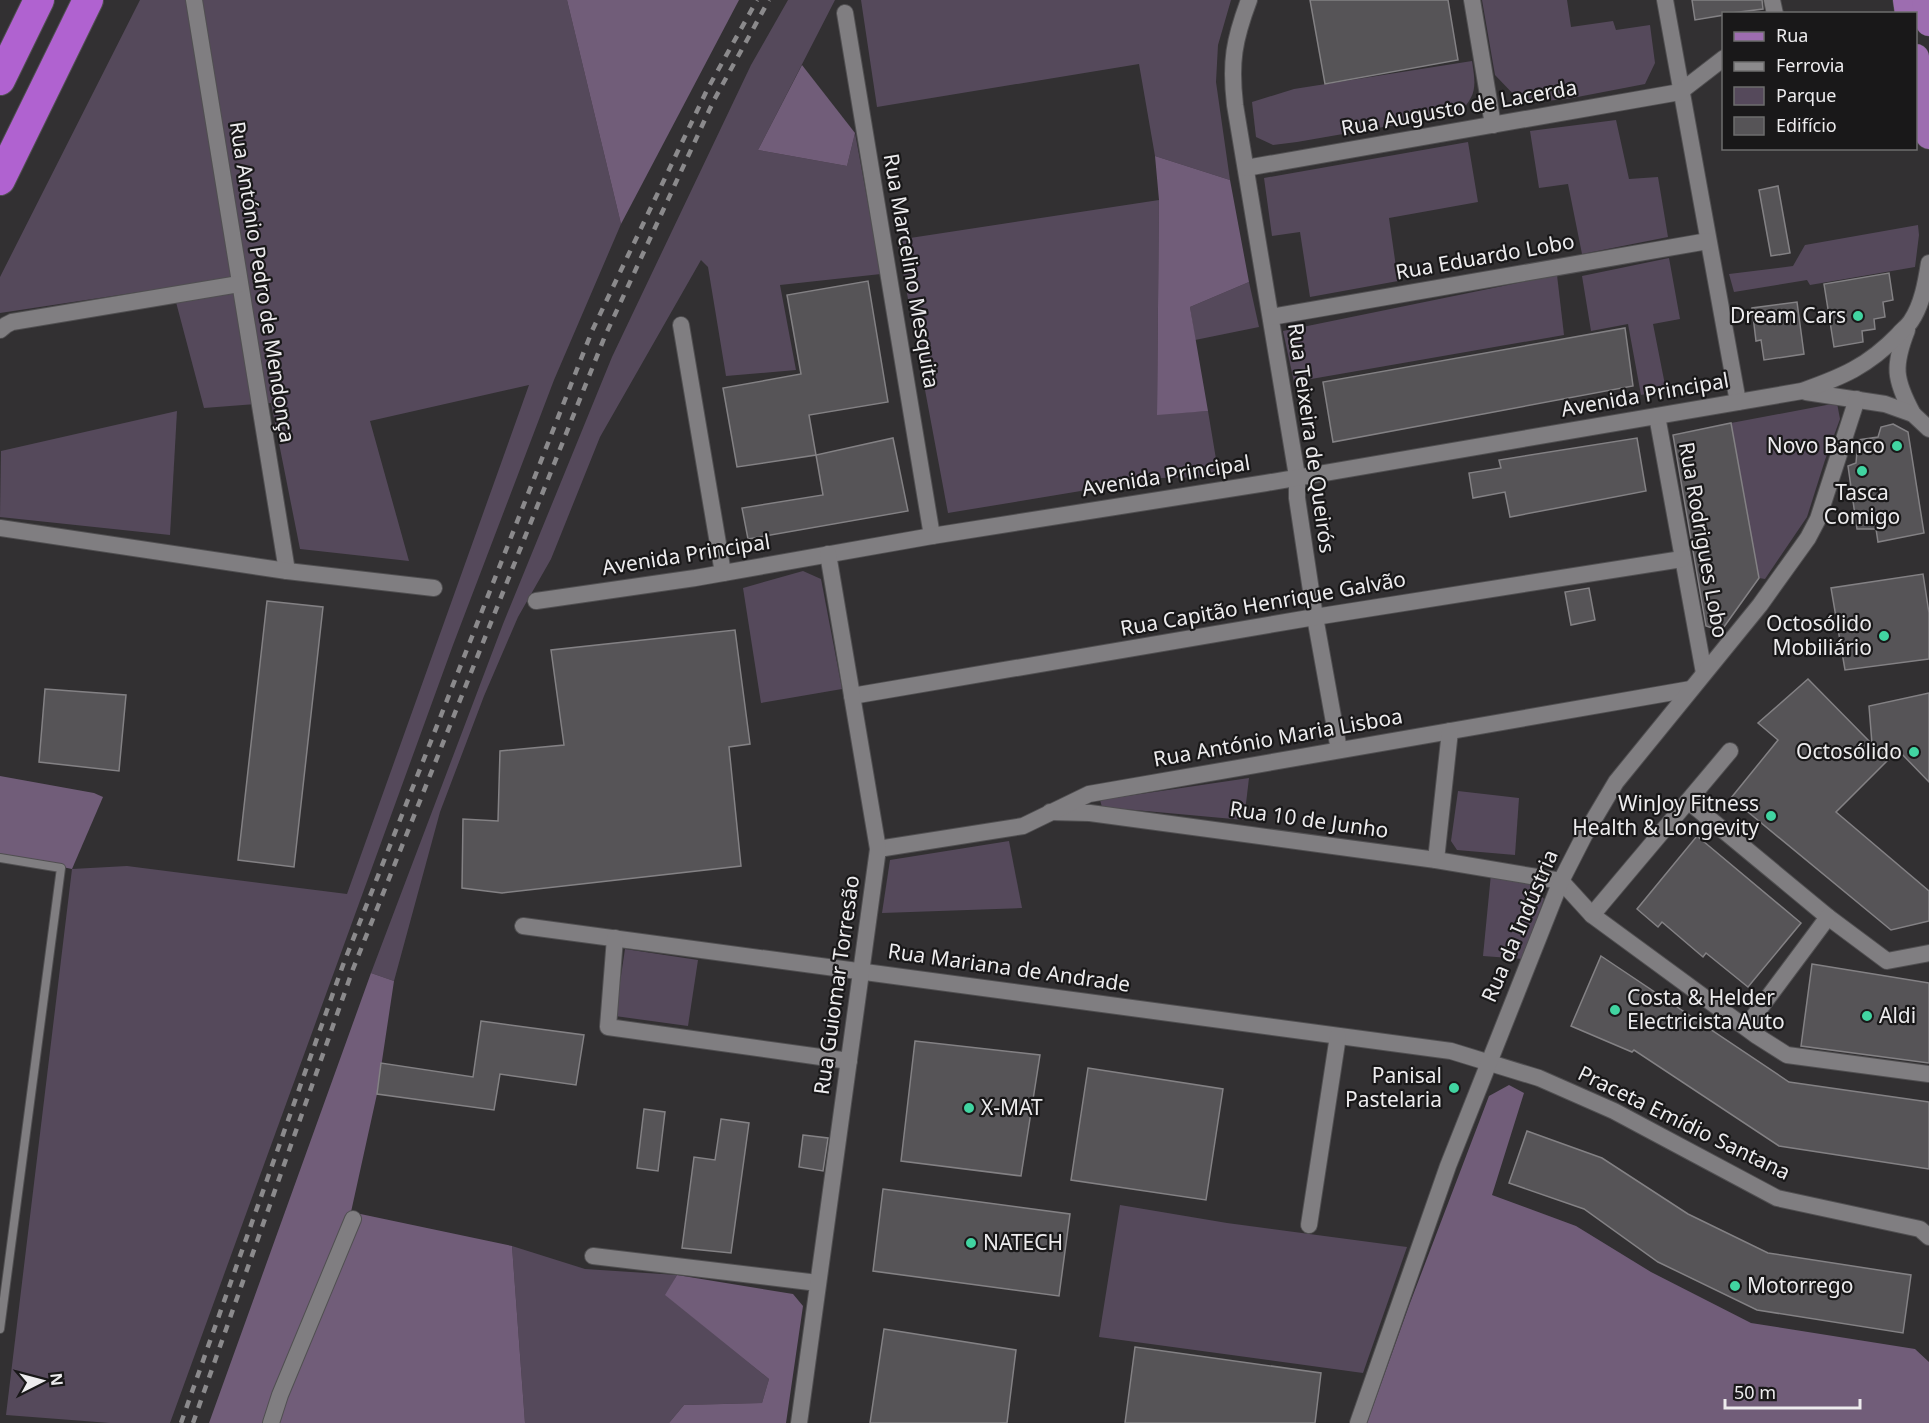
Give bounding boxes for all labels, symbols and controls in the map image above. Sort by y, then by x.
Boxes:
legend [1722,12,1917,150]
text: Rua [1776,23,1808,47]
text: Ferrovia [1776,53,1844,77]
street label: Rua Augusto de Lacerda [1339,72,1579,142]
text: Parque [1776,83,1836,107]
text: Edifício [1776,113,1837,137]
street label: Rua António Pedro de Mendonça [224,119,302,445]
street label: Rua Marcelino Mesquita [878,151,946,390]
street label: Rua Eduardo Lobo [1393,226,1577,286]
place label: Dream Cars [1730,301,1846,329]
marker: Dream Cars [1851,309,1865,323]
street label: Rua Teixeira de Queirós [1282,321,1342,555]
street label: Avenida Principal [1559,365,1731,423]
place label: Novo Banco [1767,431,1885,459]
marker: Novo Banco [1890,439,1904,453]
street label: Rua Rodrigues Lobo [1673,440,1735,640]
street label: Avenida Principal [1080,448,1252,502]
marker: Tasca Comigo [1855,464,1869,478]
place label: Tasca Comigo [1824,478,1900,530]
street label: Avenida Principal [600,527,772,581]
street label: Rua Capitão Henrique Galvão [1118,564,1408,642]
place label: Octosólido Mobiliário [1766,609,1872,661]
marker: Octosólido Mobiliário [1877,629,1891,643]
street label: Rua António Maria Lisboa [1151,701,1405,773]
place label: Octosólido [1796,737,1902,765]
marker: Octosólido [1907,745,1921,759]
place label: WinJoy Fitness Health & Longevity [1572,789,1759,841]
street label: Rua 10 de Junho [1228,794,1390,844]
marker: WinJoy Fitness Health & Longevity [1764,809,1778,823]
street label: Rua da Indústria [1474,845,1564,1006]
street label: Rua Guiomar Torresão [807,873,865,1096]
street label: Rua Mariana de Andrade [886,936,1132,998]
place label: Costa & Helder Electricista Auto [1627,983,1785,1035]
place label: Aldi [1879,1001,1916,1029]
marker: Costa & Helder Electricista Auto [1608,1003,1622,1017]
marker: Aldi [1860,1009,1874,1023]
street label: Praceta Emídio Santana [1574,1058,1795,1186]
place label: Panisal Pastelaria [1345,1061,1442,1113]
marker: Panisal Pastelaria [1447,1081,1461,1095]
place label: X-MAT [981,1093,1043,1121]
marker: X-MAT [962,1101,976,1115]
place label: NATECH [983,1228,1063,1256]
marker: NATECH [964,1236,978,1250]
place label: Motorrego [1747,1271,1853,1299]
marker: Motorrego [1728,1279,1742,1293]
north arrow [12,1351,72,1411]
text: N [45,1372,69,1387]
scale bar [1725,1372,1860,1410]
text: 50 m [1734,1380,1776,1404]

